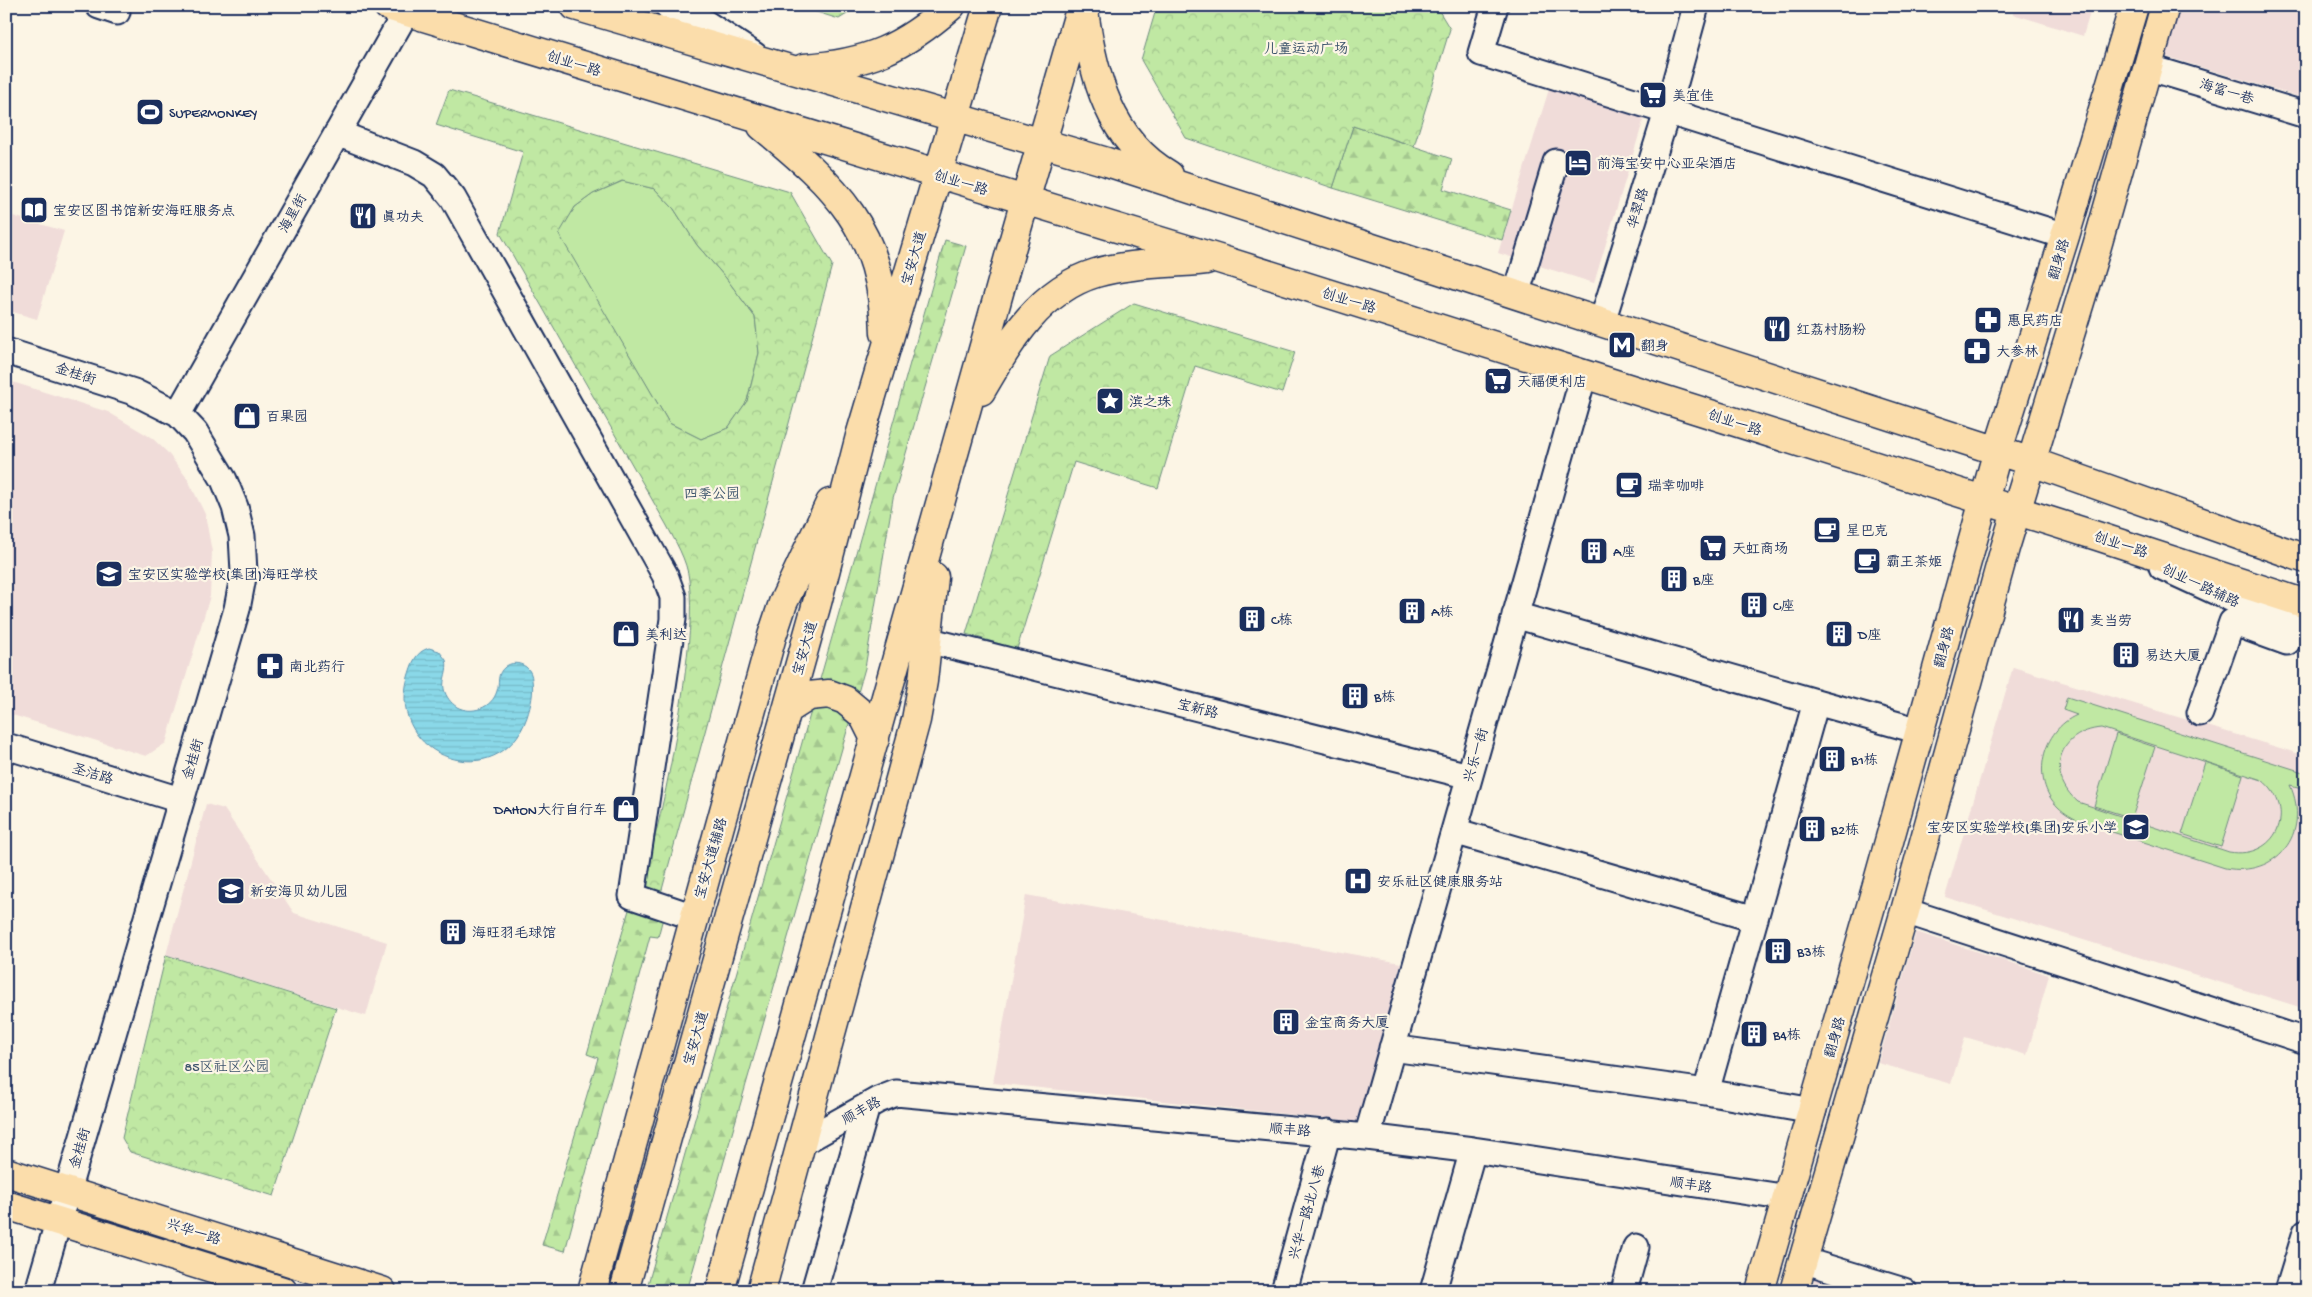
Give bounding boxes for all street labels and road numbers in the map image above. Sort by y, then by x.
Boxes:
street label: 创业一路 [544,48,603,82]
street label: 海富一巷 [2197,77,2256,110]
street label: 创业一路 [931,167,990,201]
street label: 华翠路 [1624,186,1654,231]
street label: 海星街 [276,191,312,237]
street label: 宝安大道 [900,229,931,288]
street label: 翻身路 [2045,237,2075,283]
street label: 创业一路 [1319,285,1378,319]
street label: 金桂街 [53,360,98,390]
street label: 创业一路 [1705,407,1764,441]
street label: 创业一路 [2091,529,2150,563]
street label: 创业一路辅路 [2158,561,2242,613]
street label: 宝安大道 [791,619,822,678]
street label: 翻身路 [1931,625,1959,671]
street label: 宝新路 [1175,696,1220,724]
street label: 兴乐一街 [1461,726,1493,785]
street label: 金桂街 [179,737,209,782]
street label: 圣洁路 [70,760,115,790]
street label: 宝安大道辅路 [692,816,732,901]
street label: 宝安大道 [682,1009,713,1068]
street label: 翻身路 [1821,1015,1850,1061]
street label: 顺丰路 [839,1094,885,1130]
street label: 顺丰路 [1268,1120,1312,1142]
street label: 金桂街 [66,1126,95,1171]
street label: 兴华一路北八巷 [1286,1162,1330,1262]
street label: 顺丰路 [1669,1174,1713,1198]
street label: 兴华一路 [164,1216,223,1250]

